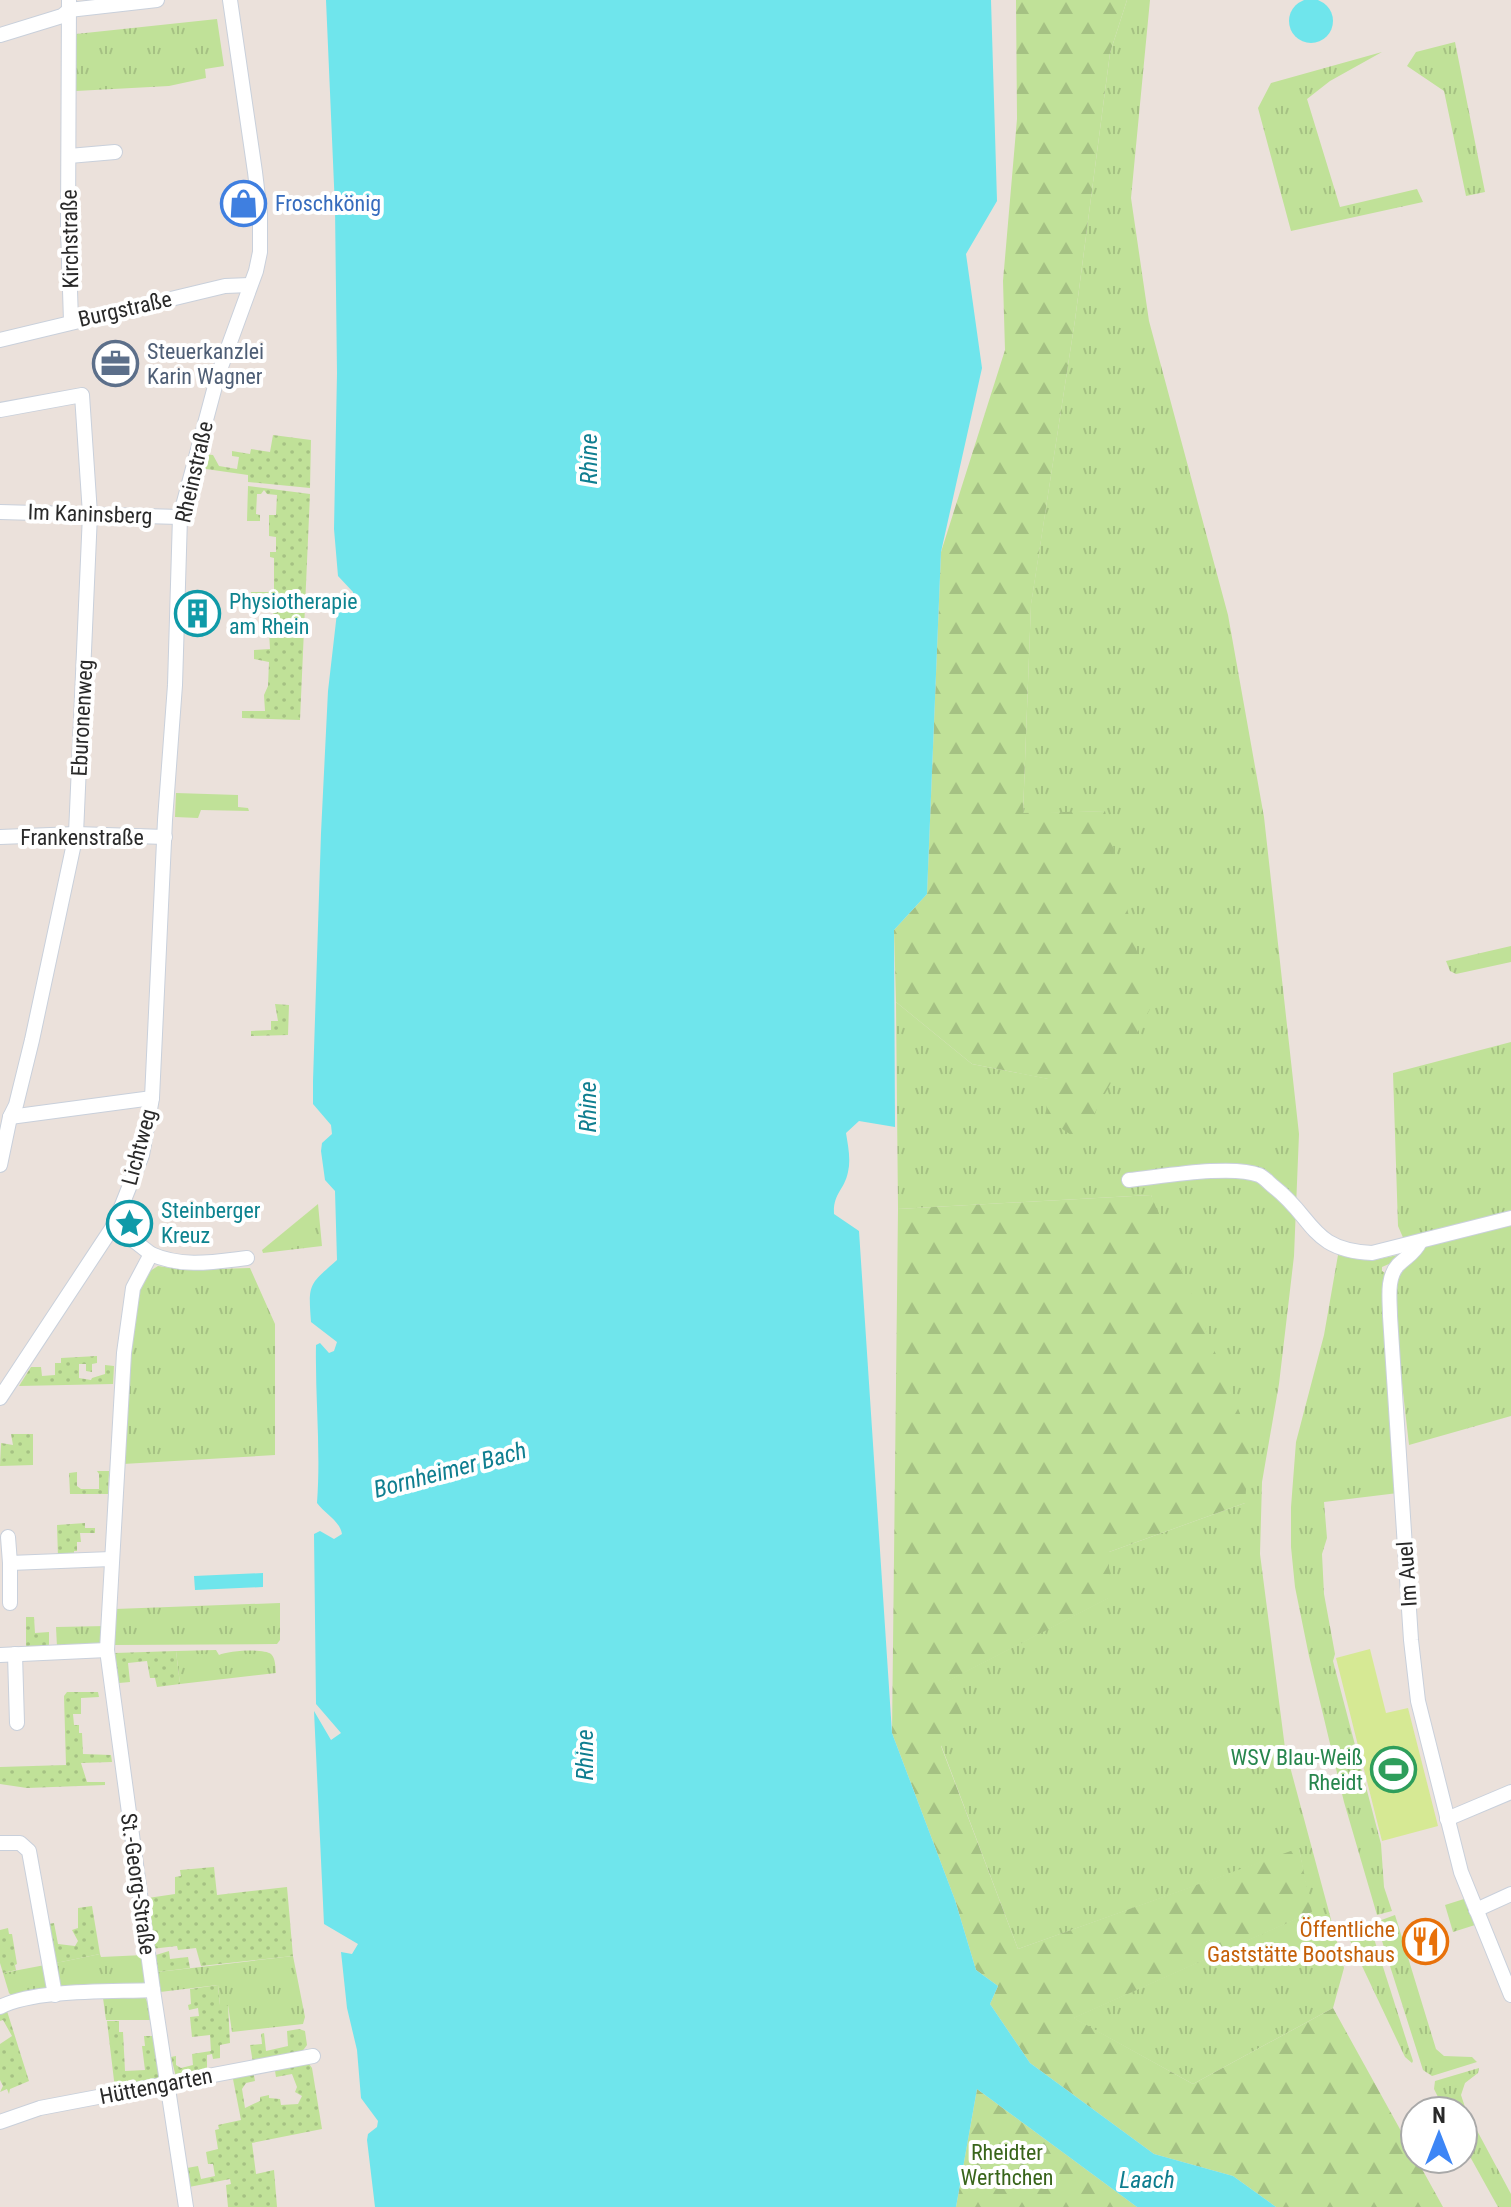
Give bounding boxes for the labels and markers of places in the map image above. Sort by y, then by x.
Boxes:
shop icon: Froschkönig [220,179,268,227]
place label: Froschkönig [275,191,381,216]
place label: Steuerkanzlei Karin Wagner [147,339,264,389]
office icon: Steuerkanzlei Karin Wagner [92,340,140,388]
place label: Physiotherapie am Rhein [229,589,358,639]
building icon: Physiotherapie am Rhein [174,590,222,638]
place label: Steinberger Kreuz [161,1198,261,1248]
place icon: Steinberger Kreuz [106,1199,154,1247]
place label: WSV Blau-Weiß Rheidt [1230,1745,1363,1795]
sports icon: WSV Blau-Weiß Rheidt [1370,1746,1418,1794]
place label: Öffentliche Gaststätte Bootshaus [1207,1917,1395,1967]
restaurant icon: Öffentliche Gaststätte Bootshaus [1402,1918,1450,1966]

